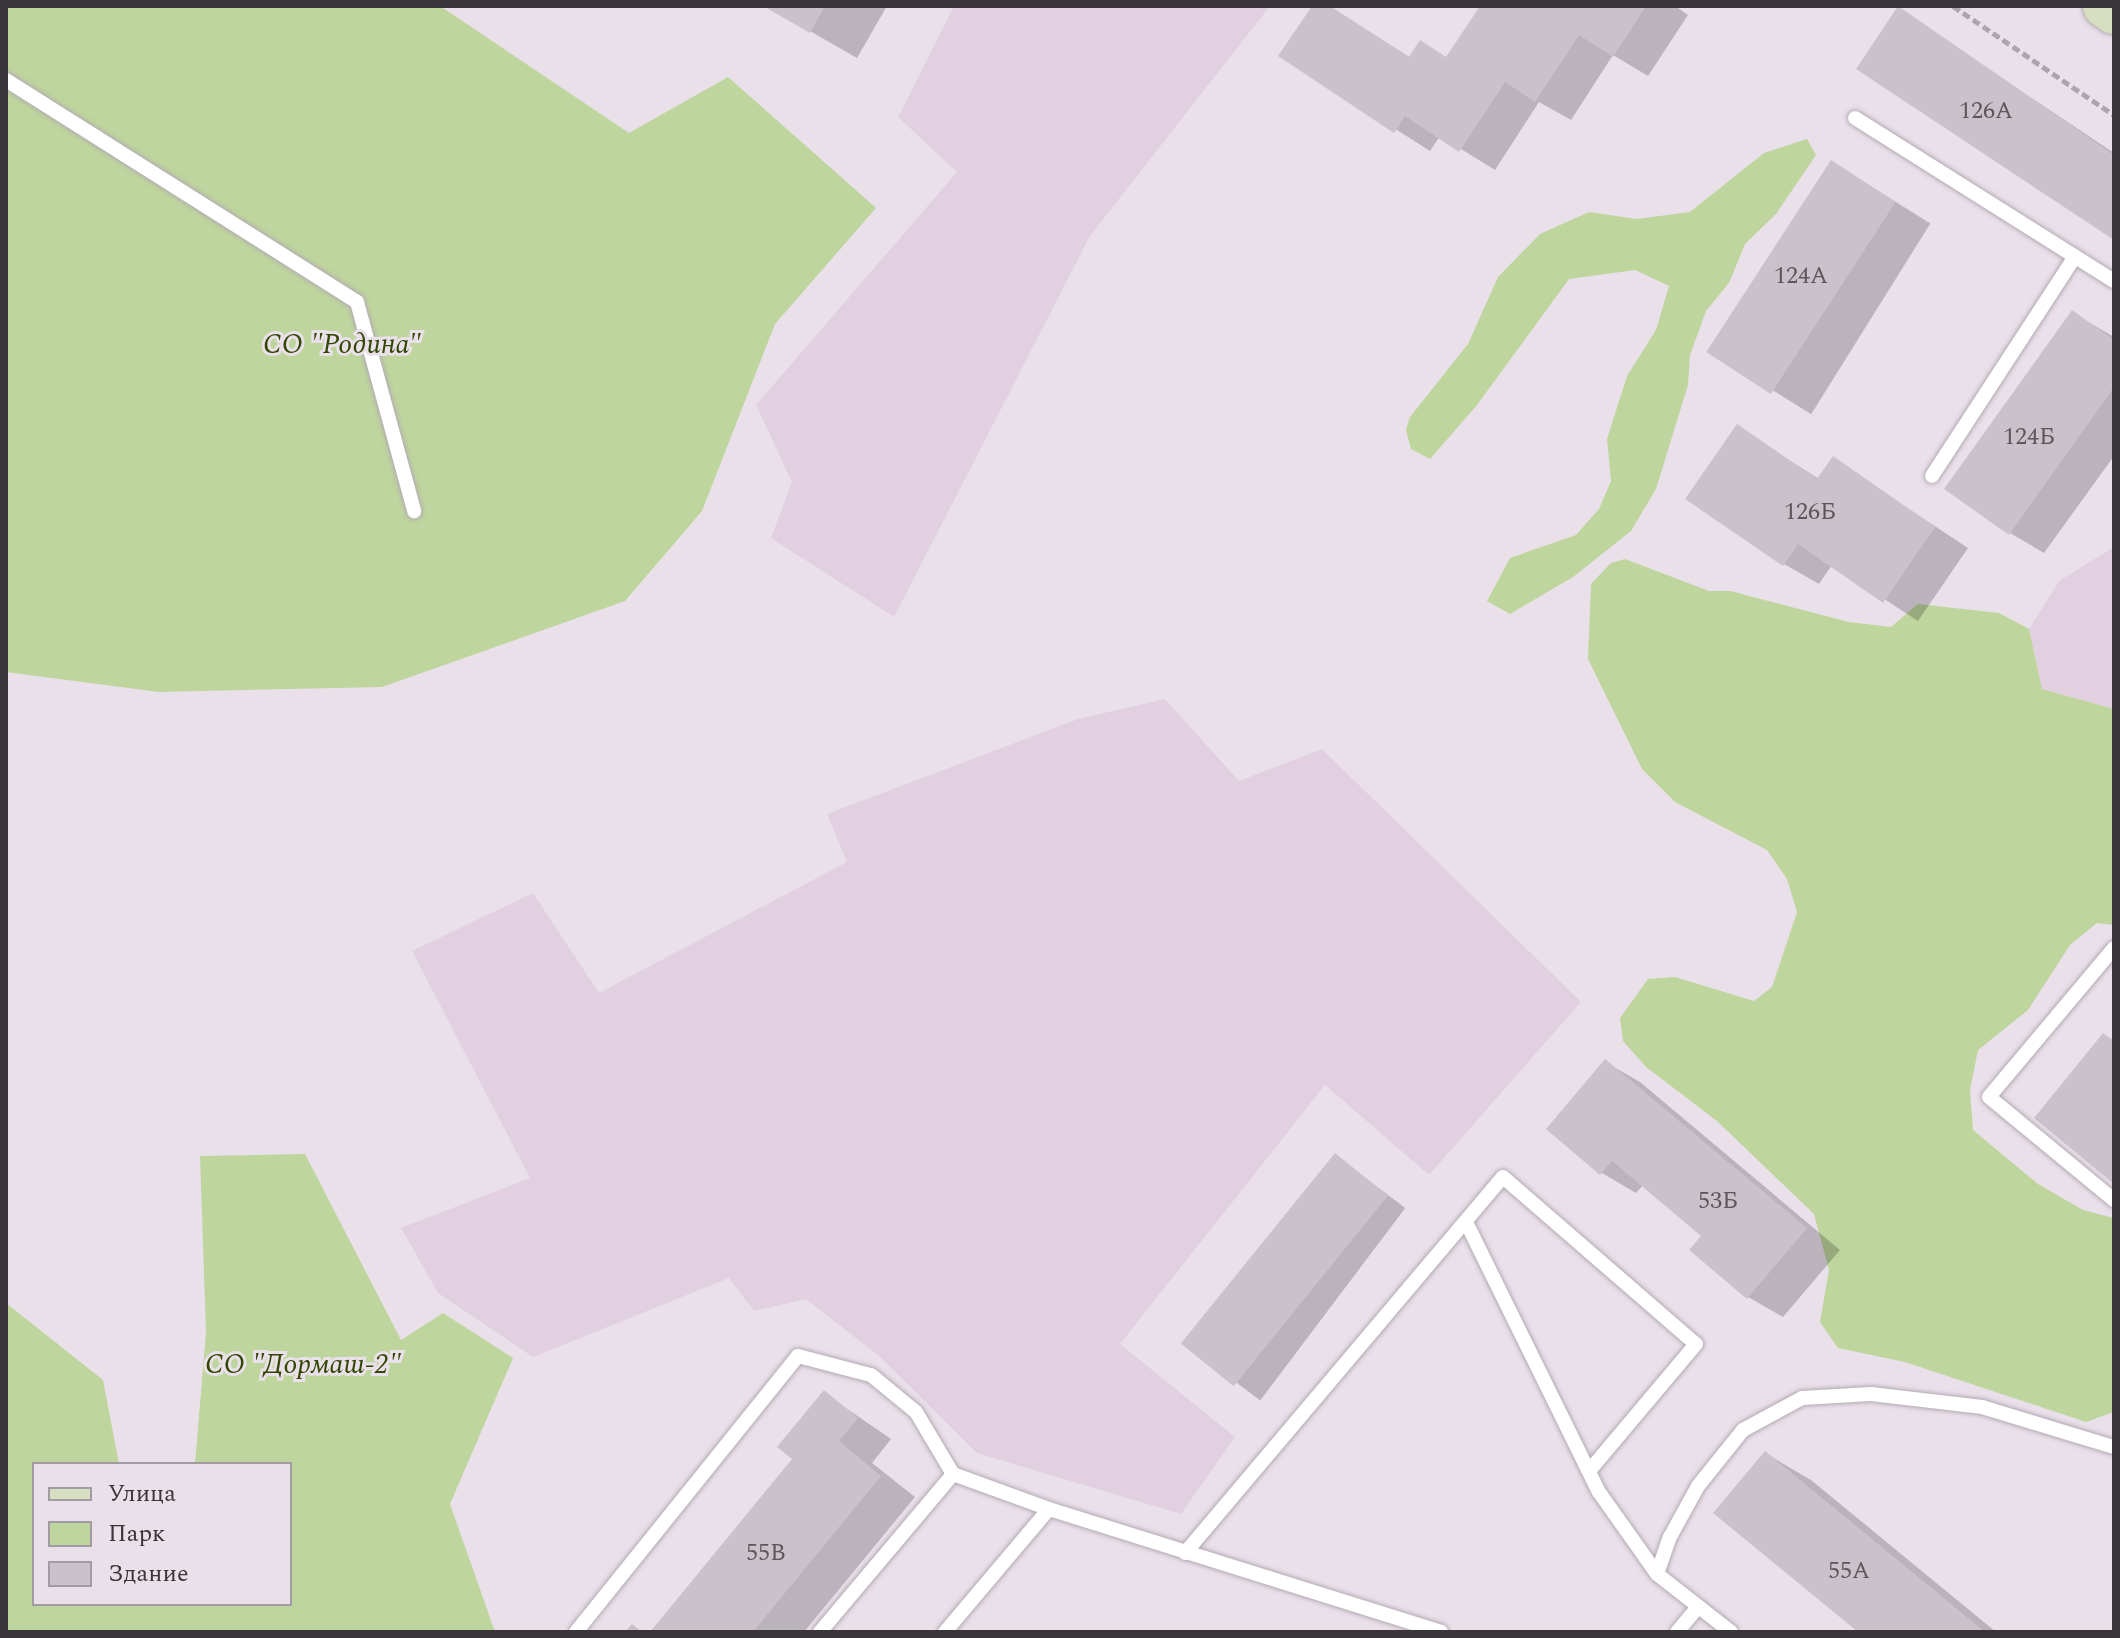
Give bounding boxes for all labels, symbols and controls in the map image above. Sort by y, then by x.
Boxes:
house number: 126А [1959,98,2013,126]
house number: 124А [1774,263,1828,291]
park label: СО "Родина" [263,328,421,362]
house number: 124Б [2003,424,2055,452]
house number: 126Б [1784,499,1836,527]
house number: 53Б [1698,1188,1738,1216]
park label: СО "Дормаш-2" [205,1348,401,1382]
legend [32,1462,292,1606]
text: Улица [108,1476,176,1512]
text: Парк [108,1516,165,1552]
house number: 55В [746,1540,786,1568]
text: Здание [108,1556,189,1592]
house number: 55А [1828,1558,1870,1586]

